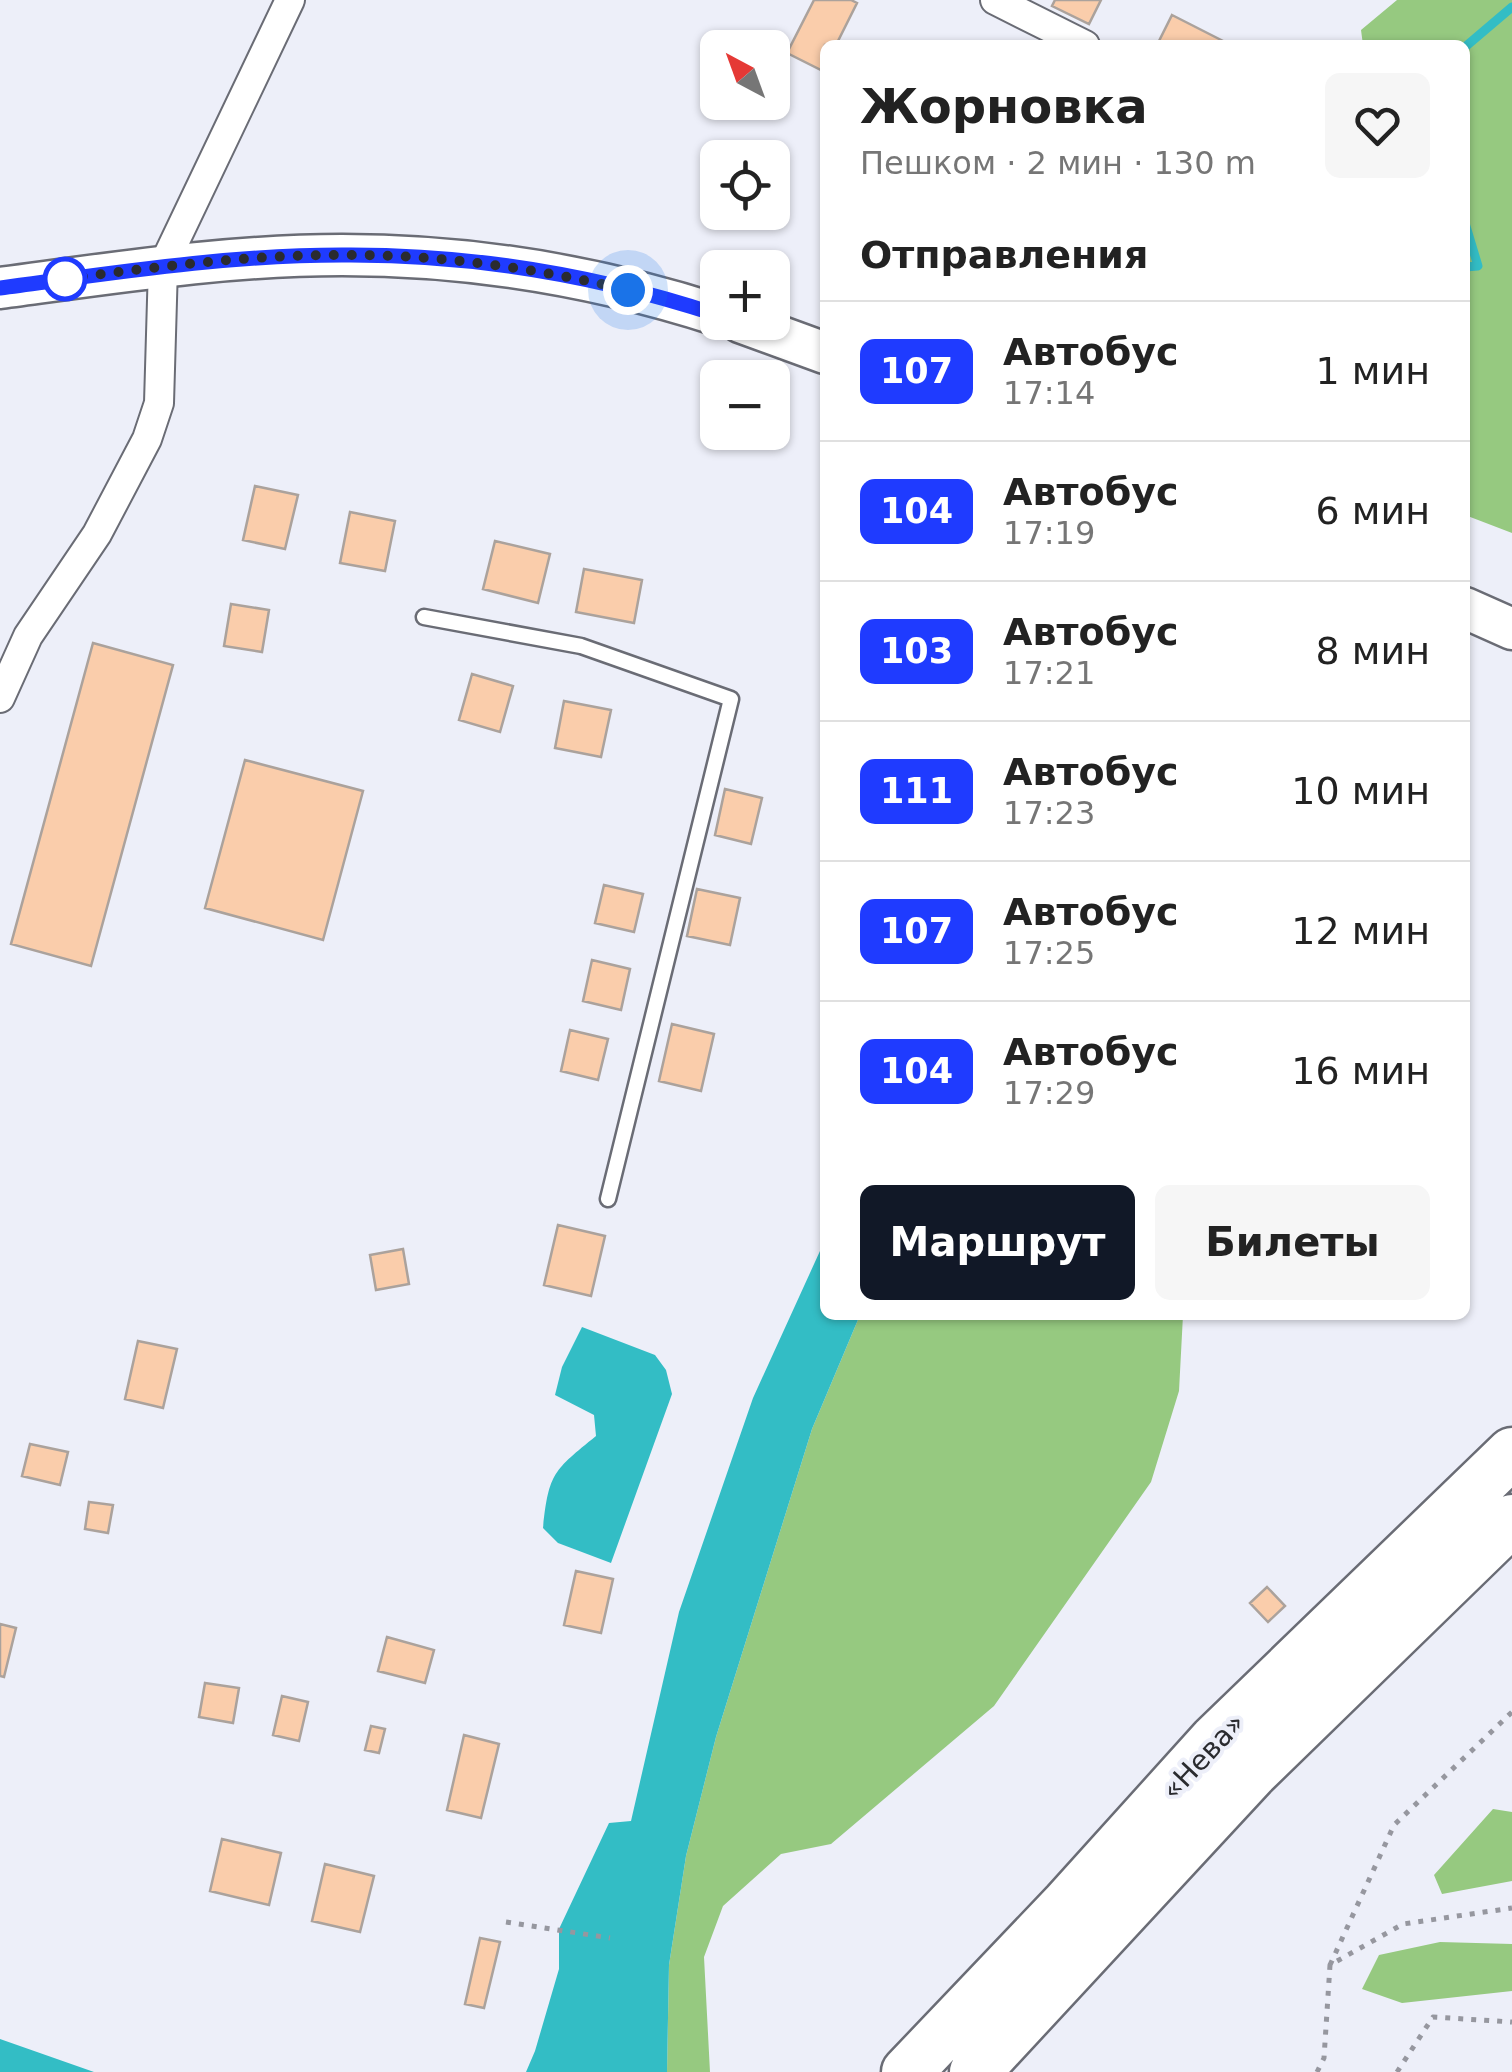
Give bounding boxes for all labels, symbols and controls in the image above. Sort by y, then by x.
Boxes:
north arrow [700,30,790,120]
map controls [700,30,790,450]
button: heart [1325,73,1430,178]
text: Жорновка [860,78,1148,134]
button: locate [700,140,790,230]
text: Пешком · 2 мин · 130 m [860,144,1256,182]
text: Отправления [860,233,1148,277]
button: + [700,250,790,340]
unlabelled marker [44,258,86,300]
your location [603,265,653,315]
text: Автобус [1003,330,1178,374]
text: 1 мин [1316,349,1430,393]
text: 107 [880,351,953,391]
button: − [700,360,790,450]
text: 17:14 [1003,374,1095,412]
text: Автобус [1003,470,1178,514]
text: 6 мин [1316,489,1430,533]
text: 104 [880,491,953,531]
text: 17:19 [1003,514,1095,552]
text: Автобус [1003,610,1178,654]
text: 8 мин [1316,629,1430,673]
text: 103 [880,631,953,671]
text: 17:21 [1003,654,1095,692]
text: Автобус [1003,750,1178,794]
text: 10 мин [1291,769,1430,813]
text: 111 [880,771,953,811]
text: 17:23 [1003,794,1095,832]
text: Автобус [1003,890,1178,934]
text: 12 мин [1291,909,1430,953]
text: 107 [880,911,953,951]
text: 17:25 [1003,934,1095,972]
text: Автобус [1003,1030,1178,1074]
text: 16 мин [1291,1049,1430,1093]
text: 104 [880,1051,953,1091]
text: 17:29 [1003,1074,1095,1112]
button: Маршрут [860,1185,1135,1300]
button: Билеты [1155,1185,1430,1300]
street label: «Нева» [1155,1706,1252,1806]

